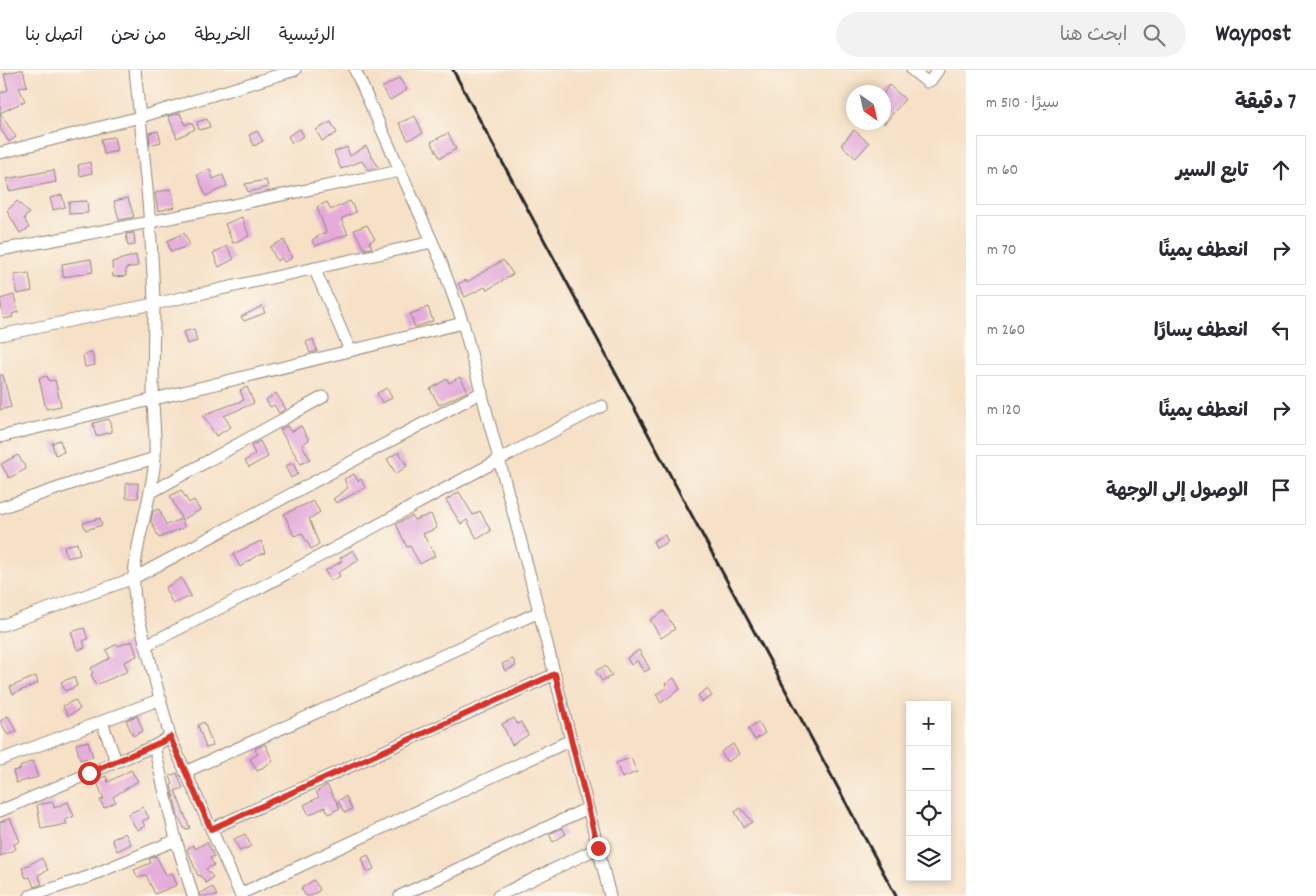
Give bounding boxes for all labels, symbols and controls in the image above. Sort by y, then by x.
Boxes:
search box [836,12,1186,57]
text: Waypost [1216,18,1291,52]
icon: search [1140,21,1168,49]
text: ابحث هنا [1060,23,1128,50]
text: اتصل بنا [25,24,83,49]
text: من نحن [111,24,167,49]
text: الخريطة [195,24,251,49]
text: الرئيسية [279,24,335,49]
north arrow [846,85,891,130]
text: 7 دقيقة [1235,89,1296,119]
text: سيرًا · 510 m [986,92,1059,115]
icon: ahead [1267,156,1295,184]
text: 60 m [987,159,1018,182]
text: تابع السير [1176,159,1248,186]
icon: right [1267,236,1295,264]
text: 70 m [987,239,1017,262]
text: انعطف يمينًا [1159,239,1248,266]
icon: left [1267,316,1295,344]
text: 260 m [987,319,1025,342]
text: انعطف يسارًا [1154,319,1248,346]
icon: right [1267,396,1295,424]
text: 120 m [987,399,1021,422]
text: انعطف يمينًا [1159,399,1248,426]
icon: arrive [1267,476,1295,504]
text: الوصول إلى الوجهة [1106,479,1248,506]
map controls [906,701,951,881]
button: + [906,701,951,746]
button: − [906,746,951,791]
route start [78,762,101,785]
button: locate [906,791,951,836]
button: layers [906,836,951,881]
route end [587,837,610,860]

